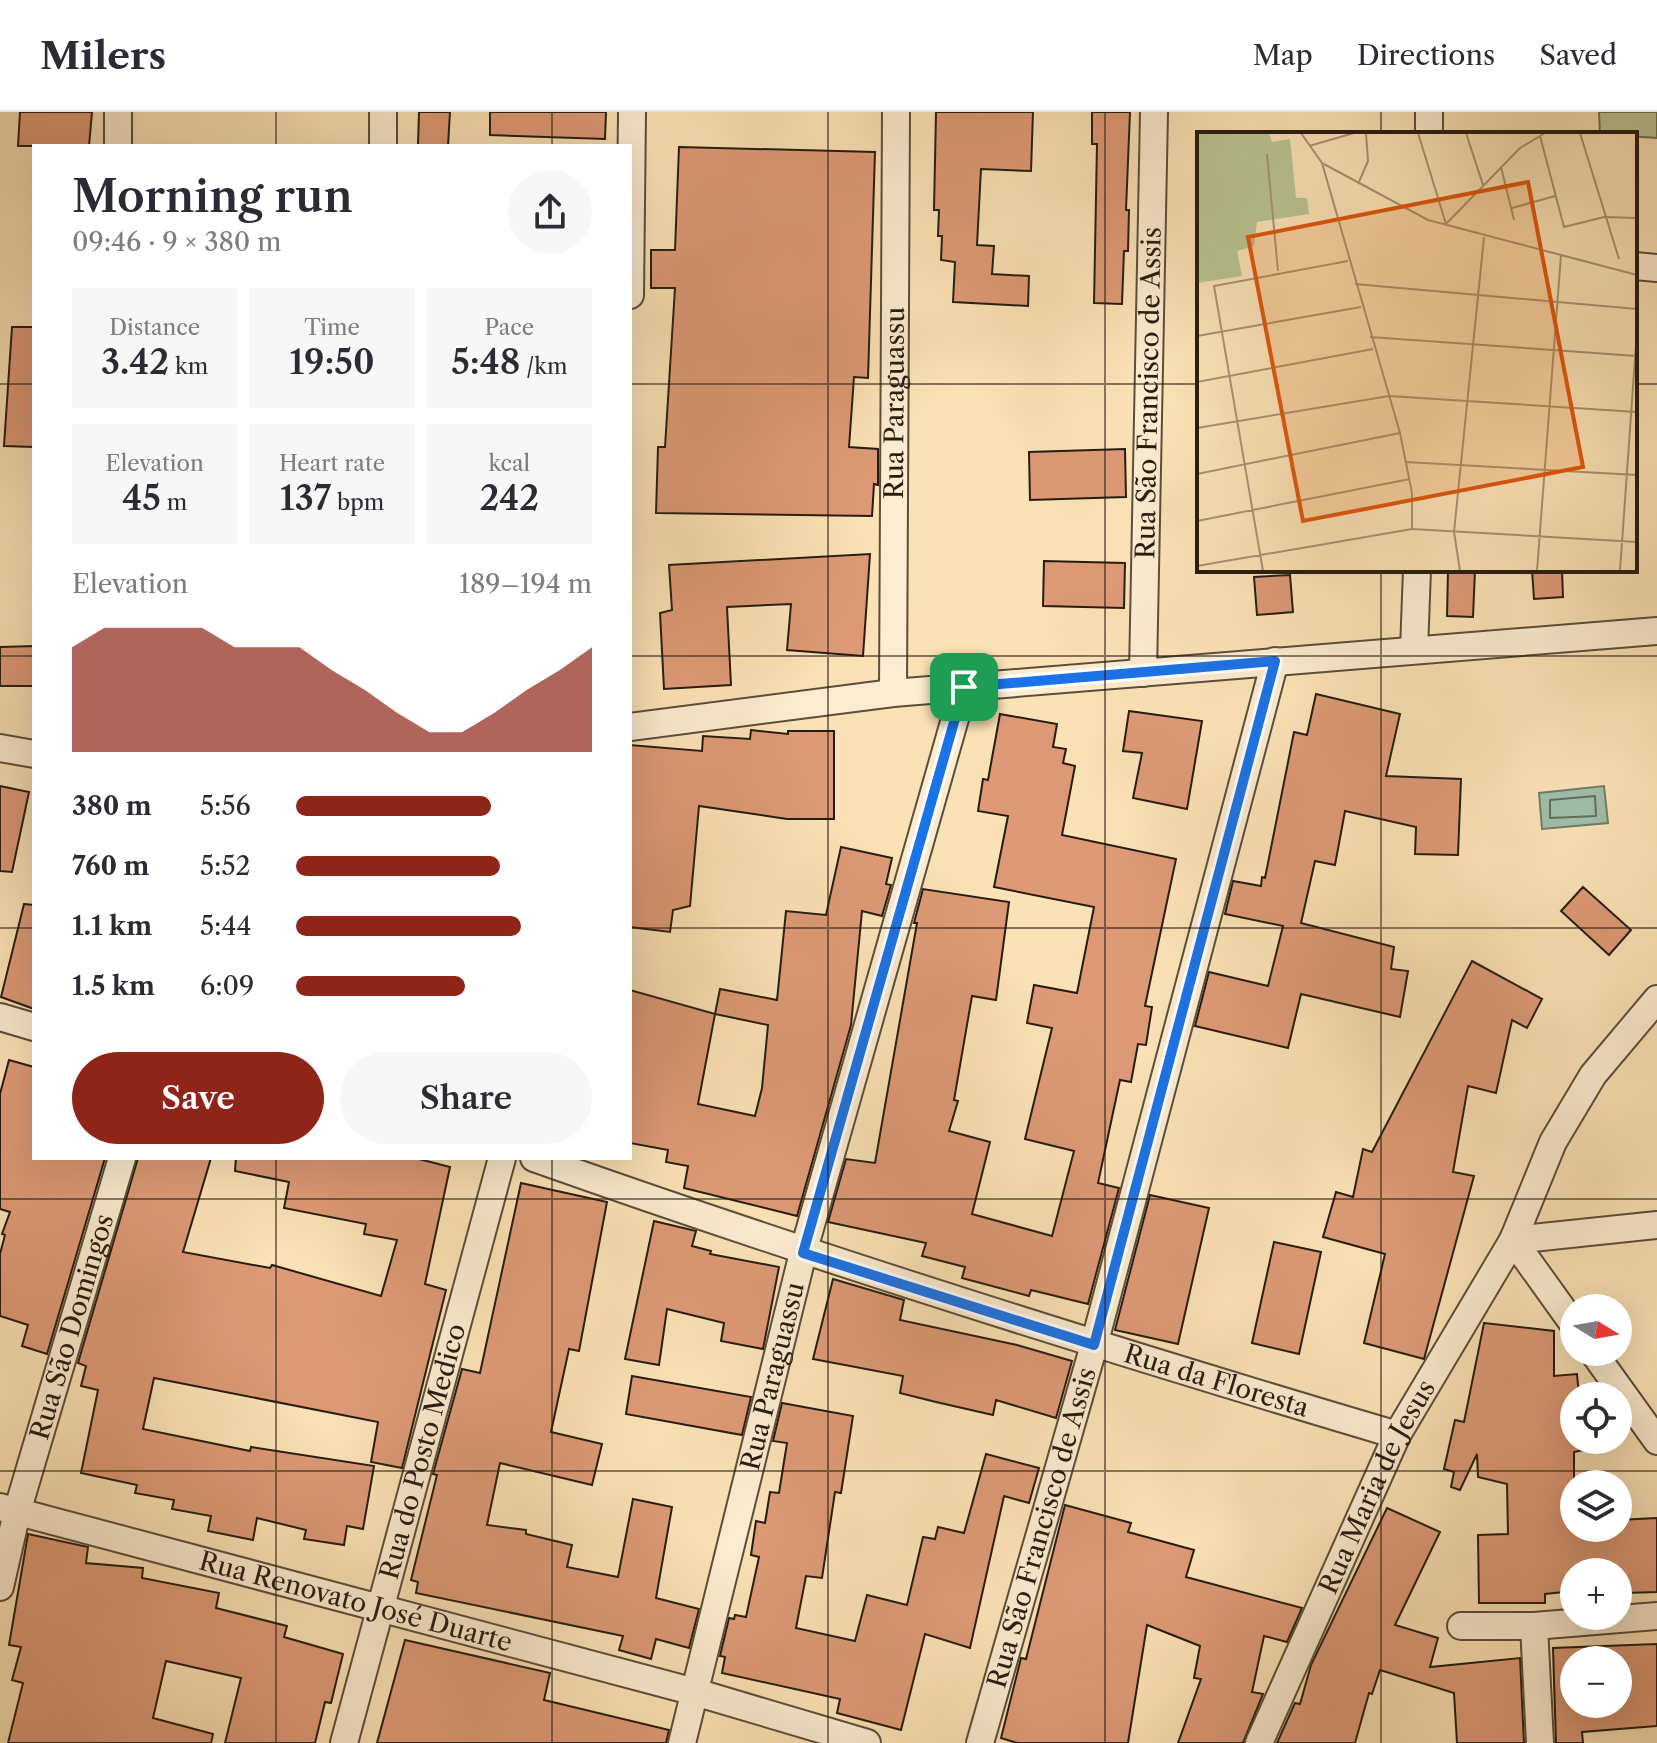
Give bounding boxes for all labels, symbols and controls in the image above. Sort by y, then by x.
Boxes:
text: Milers [40,32,166,79]
text: Map [1253,38,1313,72]
text: Directions [1357,38,1495,72]
text: Saved [1539,38,1617,72]
inset map [1197,132,1637,572]
text: Morning run [72,169,353,223]
button: share [508,170,592,254]
text: 09:46 · 9 × 380 m [72,226,281,258]
street label: Rua São Francisco de Assis [1129,227,1168,559]
street label: Rua Paraguassu [878,307,911,499]
text: Distance [109,314,200,341]
text: Time [304,314,360,341]
text: Pace [484,314,534,341]
text: 3.42 [101,341,169,383]
text: 19:50 [289,341,375,383]
text: 5:48 [451,341,520,383]
text: km [169,353,208,380]
text: /km [520,353,567,380]
text: Elevation [106,450,204,477]
text: Heart rate [279,450,385,477]
text: kcal [489,450,530,477]
text: 45 [122,477,161,519]
text: 137 [280,477,331,519]
text: 242 [479,477,539,519]
text: m [161,489,187,516]
text: bpm [331,489,384,516]
text: Elevation [72,568,188,600]
text: 189–194 m [459,568,592,600]
pin [930,653,998,721]
icon: arrive [942,665,986,709]
text: 380 m [72,790,152,822]
text: 5:56 [200,790,251,822]
text: 760 m [72,850,149,882]
text: 5:52 [200,850,250,882]
text: 1.1 km [72,910,152,942]
text: 5:44 [200,910,251,942]
text: 1.5 km [72,970,155,1002]
text: 6:09 [200,970,254,1002]
button: Save [72,1052,324,1144]
button: Share [340,1052,592,1144]
street label: Rua São Domingos [23,1210,120,1443]
street label: Rua Paraguassu [734,1279,811,1473]
north arrow [1560,1294,1632,1366]
map controls [1560,1294,1632,1718]
street label: Rua do Posto Medico [373,1320,473,1583]
street label: Rua da Floresta [1120,1337,1313,1424]
street label: Rua São Francisco de Assis [981,1364,1103,1692]
street label: Rua Maria de Jesus [1312,1374,1442,1599]
button: locate [1560,1382,1632,1454]
button: layers [1560,1470,1632,1542]
street label: Rua Renovato José Duarte [196,1545,516,1659]
button: + [1560,1558,1632,1630]
button: − [1560,1646,1632,1718]

